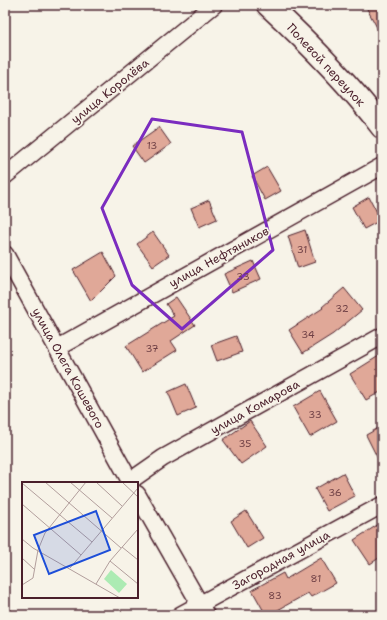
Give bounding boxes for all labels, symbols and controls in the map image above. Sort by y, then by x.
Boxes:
street label: Полевой переулок [283,20,369,110]
street label: улица Королёва [68,54,153,127]
house number: 13 [147,139,157,152]
street label: улица Нефтяников [166,223,272,291]
house number: 31 [297,243,307,256]
house number: 33 [236,270,250,283]
house number: 32 [335,302,349,315]
street label: улица Олега Кошевого [28,305,108,431]
house number: 34 [301,328,315,341]
house number: 37 [145,342,159,355]
street label: улица Комарова [208,376,303,438]
house number: 33 [308,408,322,421]
house number: 35 [239,437,251,450]
inset map [22,482,138,598]
house number: 36 [328,486,342,499]
street label: Загородная улица [229,526,333,593]
house number: 81 [311,572,321,585]
house number: 83 [268,589,282,602]

